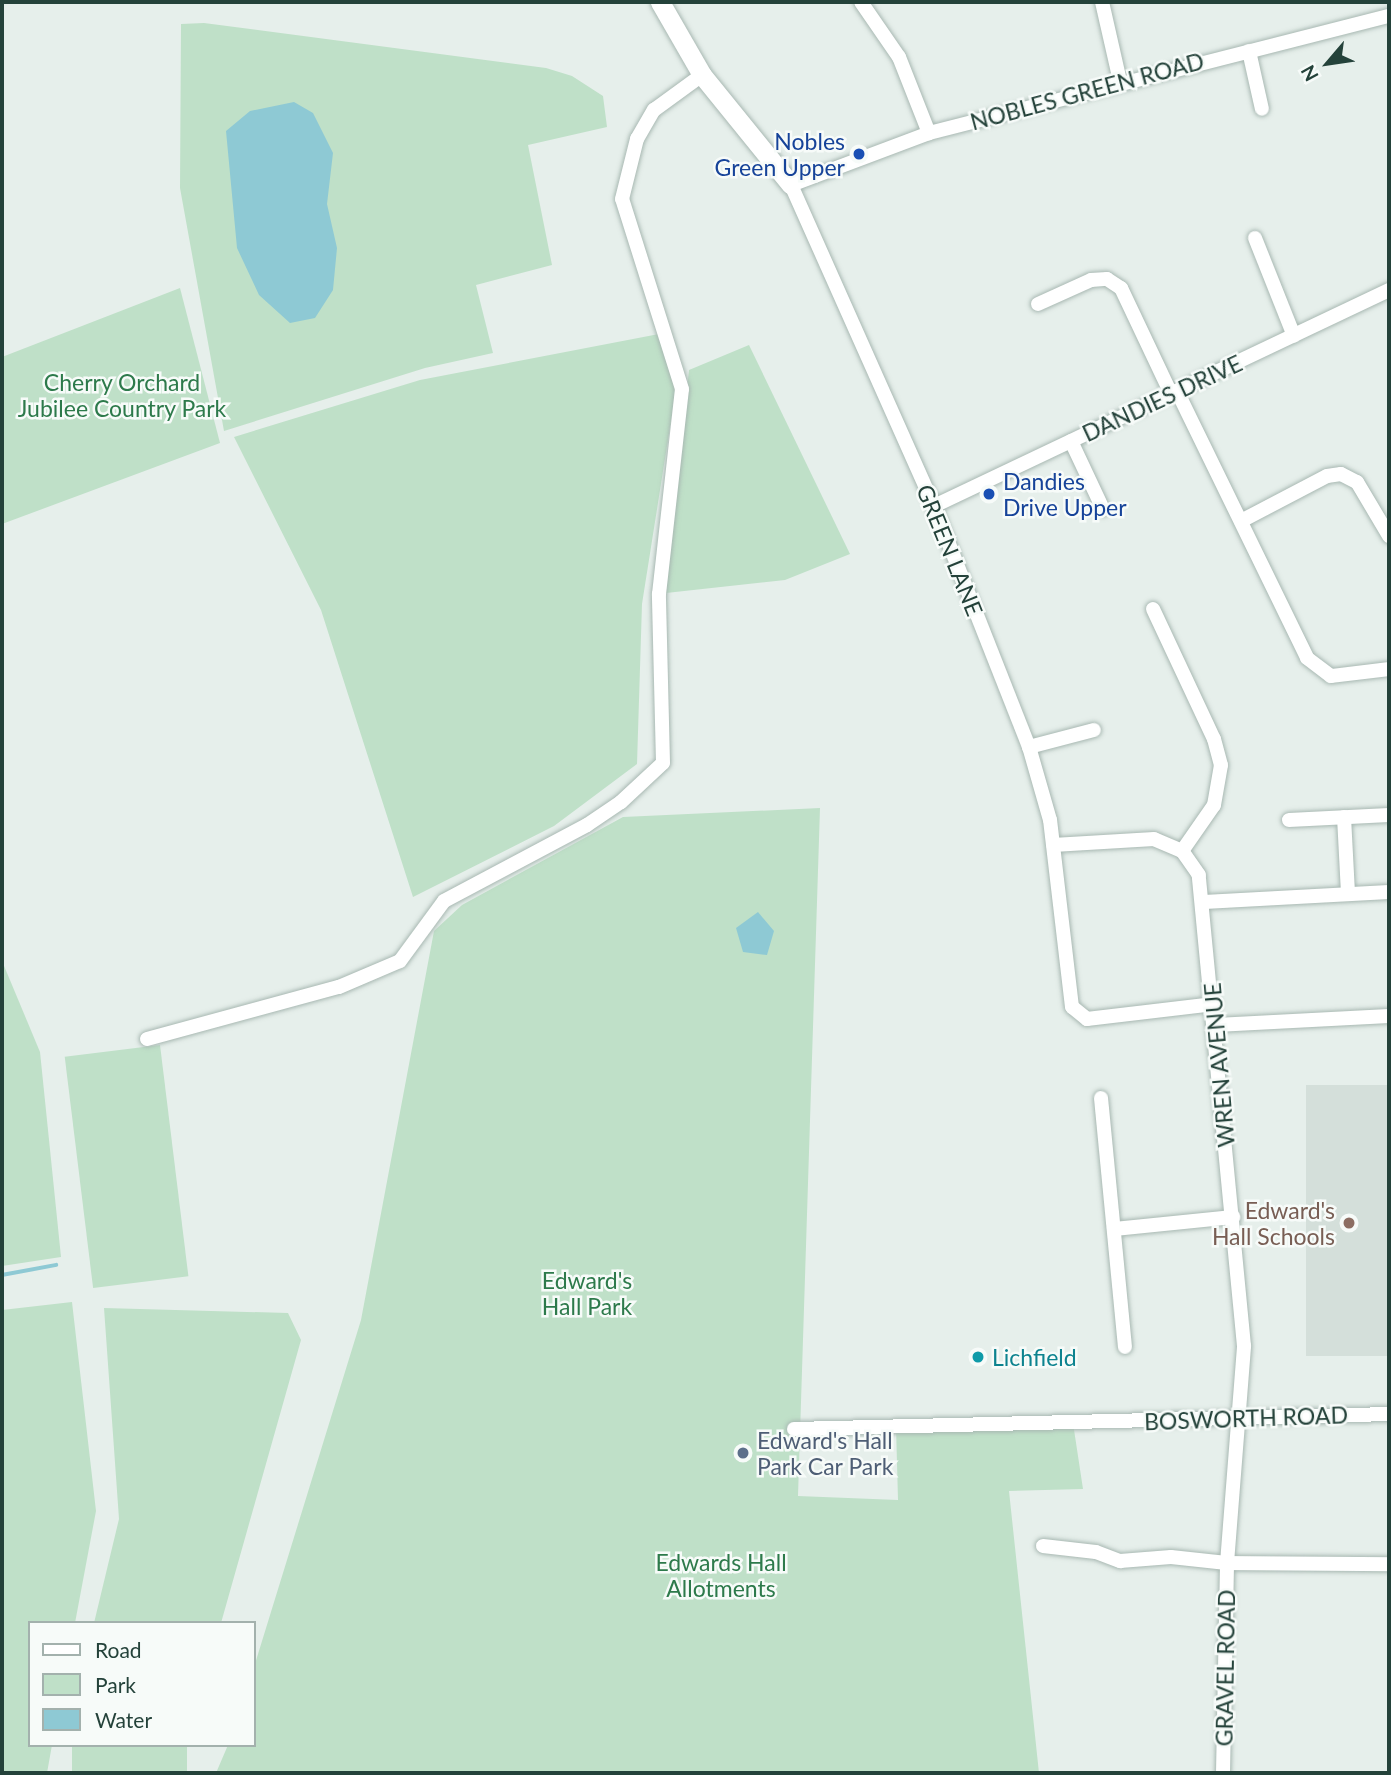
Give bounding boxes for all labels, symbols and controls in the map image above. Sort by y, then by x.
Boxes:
north arrow [1293,28,1363,98]
street label: NOBLES GREEN ROAD [967,47,1207,135]
text: N [1296,61,1323,85]
place label: Nobles Green Upper [715,127,845,181]
marker: Nobles Green Upper [851,146,867,162]
street label: DANDIES DRIVE [1078,349,1246,447]
park label: Cherry Orchard Jubilee Country Park [17,368,227,422]
place label: Dandies Drive Upper [1003,467,1127,521]
street label: GREEN LANE [911,480,989,620]
marker: Dandies Drive Upper [981,486,997,502]
street label: WREN AVENUE [1198,981,1240,1149]
place label: Edward's Hall Schools [1212,1196,1335,1250]
marker: Edward's Hall Schools [1341,1215,1357,1231]
park label: Edward's Hall Park [542,1266,632,1320]
place label: Lichfield [992,1343,1077,1371]
marker: Lichfield [970,1349,986,1365]
street label: BOSWORTH ROAD [1144,1401,1348,1435]
place label: Edward's Hall Park Car Park [757,1426,894,1480]
marker: Edward's Hall Park Car Park [735,1445,751,1461]
park label: Edwards Hall Allotments [655,1548,787,1602]
street label: GRAVEL ROAD [1210,1589,1240,1747]
legend [28,1621,256,1747]
text: Road [95,1637,142,1662]
text: Park [95,1672,136,1697]
text: Water [95,1707,152,1732]

